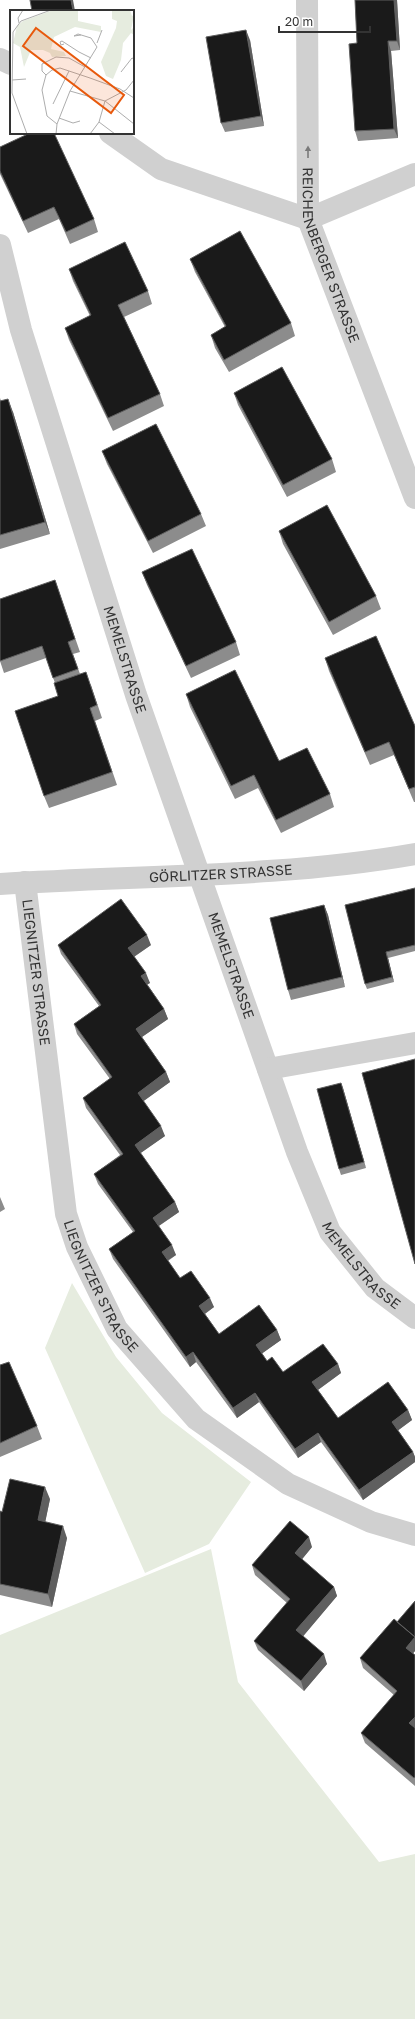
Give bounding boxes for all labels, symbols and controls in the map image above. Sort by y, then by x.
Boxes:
scale bar [279,8,370,34]
inset map [10,10,134,134]
text: 20 m [285,14,313,29]
one-way arrow [304,146,311,158]
street label: REICHENBERGER STRASSE [300,167,364,345]
street label: MEMELSTRASSE [100,604,151,715]
street label: GÖRLITZER STRASSE [149,860,293,885]
street label: LIEGNITZER STRASSE [19,898,54,1046]
street label: MEMELSTRASSE [205,910,258,1021]
street label: LIEGNITZER STRASSE [61,1218,142,1355]
street label: MEMELSTRASSE [319,1219,404,1312]

